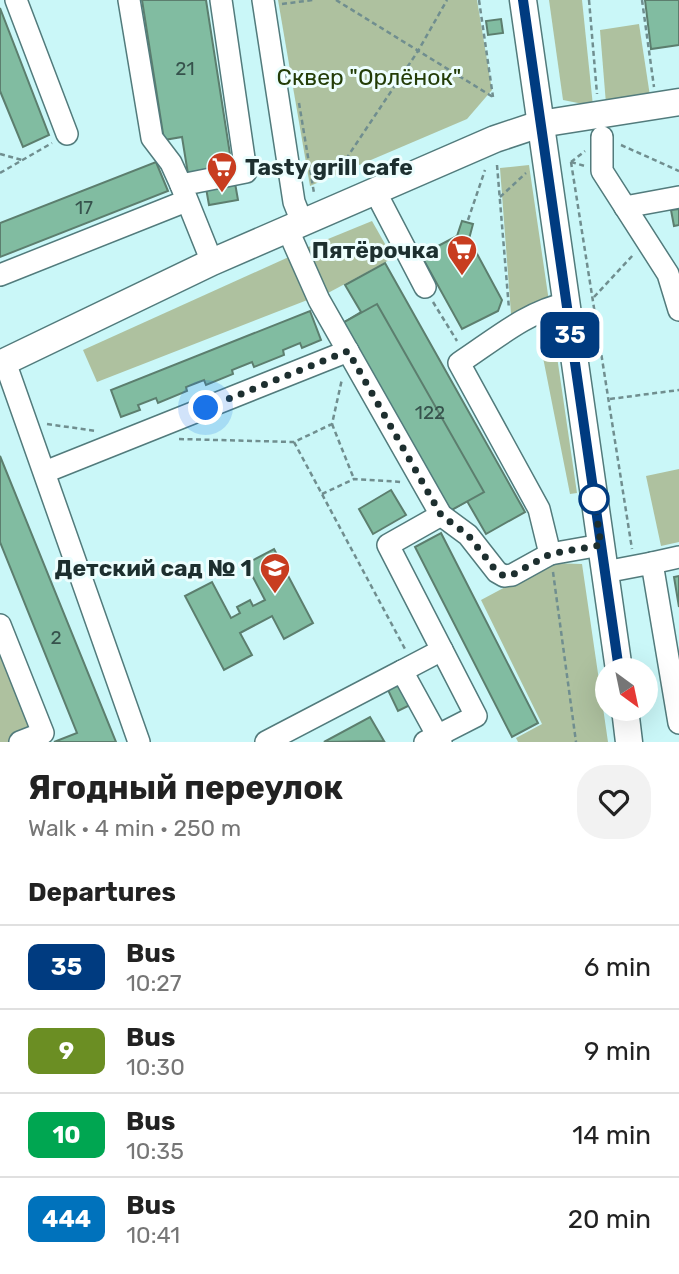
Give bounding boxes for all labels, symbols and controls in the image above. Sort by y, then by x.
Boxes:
house number: 21 [175,57,195,80]
park label: Сквер "Орлёнок" [277,63,461,91]
supermarket icon: Tasty grill cafe [205,150,239,194]
place label: Tasty grill cafe [245,153,413,181]
house number: 17 [75,196,93,219]
supermarket icon: Пятёрочка [445,233,479,277]
place label: Пятёрочка [312,236,439,264]
line badge: 35 [538,312,602,358]
text: 35 [554,321,586,349]
your location [188,390,223,425]
house number: 122 [415,401,445,424]
unlabelled marker [579,484,609,514]
school or university icon: Детский сад № 1 [258,551,292,595]
place label: Детский сад № 1 [54,554,252,582]
house number: 2 [50,626,62,649]
north arrow [595,658,658,721]
map controls [595,658,658,721]
button: heart [577,765,651,839]
text: Ягодный переулок [28,768,343,807]
text: Walk · 4 min · 250 m [28,814,241,842]
text: Departures [28,877,176,908]
text: Bus [126,938,175,969]
text: 6 min [584,952,651,983]
text: 35 [51,953,82,981]
text: 10:27 [126,969,182,997]
text: Bus [126,1022,175,1053]
text: 9 min [584,1036,651,1067]
text: 9 [59,1037,74,1065]
text: 10:30 [126,1053,185,1081]
text: Bus [126,1106,175,1137]
text: 14 min [572,1120,651,1151]
text: 10 [52,1121,81,1149]
text: 10:35 [126,1137,184,1165]
text: Bus [126,1190,176,1221]
text: 20 min [568,1204,651,1235]
text: 444 [42,1205,91,1233]
text: 10:41 [126,1221,180,1249]

